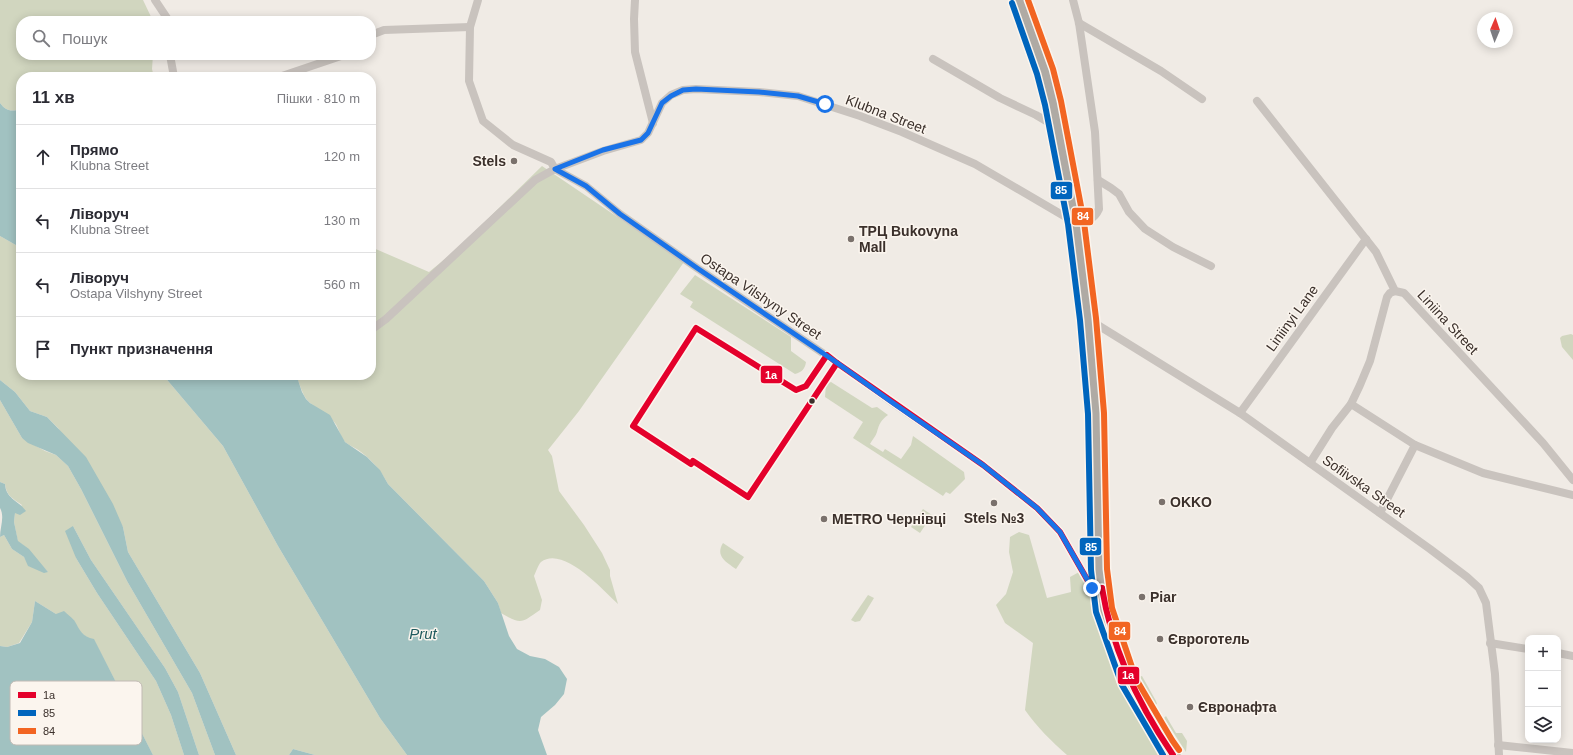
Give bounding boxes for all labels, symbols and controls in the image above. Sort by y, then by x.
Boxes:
north arrow [1477,12,1513,48]
search box [16,16,376,60]
icon: search [30,27,52,49]
text: Пошук [62,30,107,47]
text: 11 хв [32,88,75,107]
text: Пішки · 810 m [277,91,360,106]
street label: Klubna Street [844,91,929,137]
route start [816,95,834,113]
text: Прямо [70,141,119,158]
icon: ahead [32,146,54,168]
text: 120 m [324,149,360,164]
place label: Stels [473,153,506,169]
marker: Stels [509,156,519,166]
text: Klubna Street [70,158,149,173]
line badge: 85 [1050,181,1073,200]
text: 85 [1055,184,1067,196]
text: Ліворуч [70,205,129,222]
line badge: 84 [1071,207,1094,226]
icon: left [32,210,54,232]
text: 84 [1077,210,1090,222]
text: 130 m [324,213,360,228]
text: Klubna Street [70,222,149,237]
place label: ТРЦ Bukovyna Mall [859,223,958,255]
marker: ТРЦ Bukovyna Mall [846,234,856,244]
street label: Ostapa Vilshyny Street [698,250,824,342]
text: Ліворуч [70,269,129,286]
icon: left [32,274,54,296]
text: 560 m [324,277,360,292]
street label: Liniinyi Lane [1263,282,1321,354]
text: Ostapa Vilshyny Street [70,286,202,301]
street label: Liniina Street [1414,287,1482,357]
icon: arrive [32,338,54,360]
text: Пункт призначення [70,340,213,357]
line badge: 1а [760,365,783,384]
text: 1а [765,369,778,381]
unlabelled marker [807,396,817,406]
street label: Sofiivska Street [1320,452,1409,521]
place label: OKKO [1170,494,1212,510]
marker: OKKO [1157,497,1167,507]
marker: Stels №3 [989,498,999,508]
place label: Stels №3 [964,510,1025,526]
place label: METRO Чернівці [832,511,946,527]
marker: METRO Чернівці [819,514,829,524]
line badge: 85 [1079,537,1102,556]
text: 85 [1085,541,1097,553]
route end [1083,579,1101,597]
place label: Piar [1150,589,1177,605]
marker: Piar [1137,592,1147,602]
line badge: 84 [1108,621,1131,641]
water label: Prut [409,625,438,642]
text: 84 [1114,625,1127,637]
place label: Євроготель [1168,631,1250,647]
marker: Євроготель [1155,634,1165,644]
map controls [1525,635,1561,743]
button: + [1525,635,1561,671]
line badge: 1а [1117,666,1140,685]
text: 1а [1122,669,1135,681]
button: − [1525,671,1561,707]
legend [10,681,142,745]
text: 1а [43,689,56,701]
place label: Євронафта [1198,699,1277,715]
marker: Євронафта [1185,702,1195,712]
text: 85 [43,707,55,719]
button: layers [1525,707,1561,743]
text: 84 [43,725,55,737]

